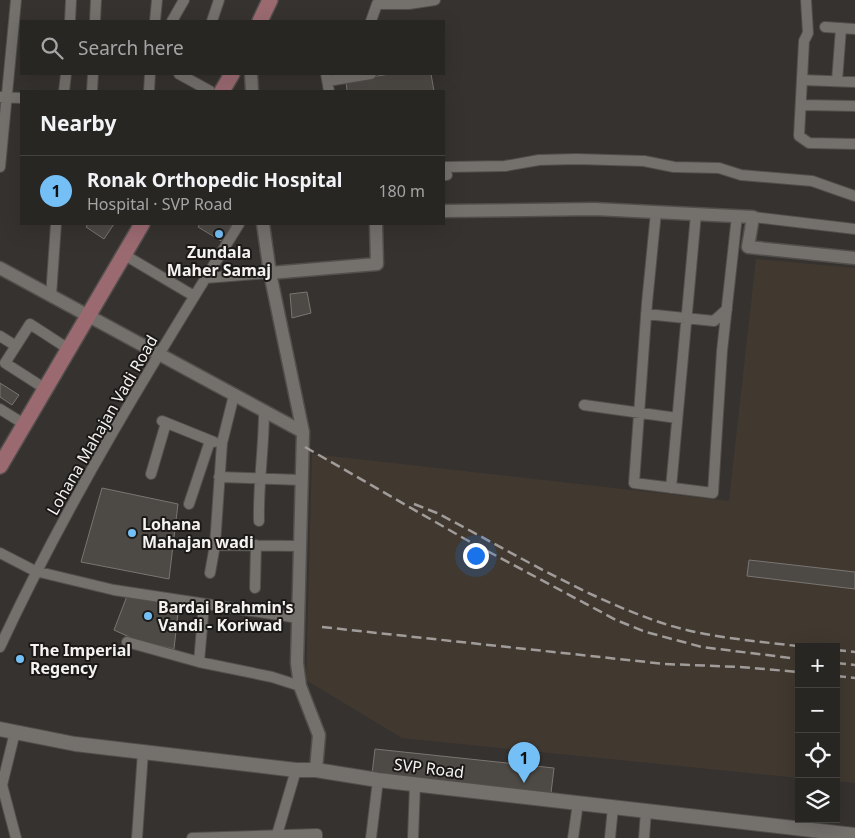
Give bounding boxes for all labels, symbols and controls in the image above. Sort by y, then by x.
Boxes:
search box [20,20,445,75]
icon: search [38,34,66,62]
text: Search here [78,35,184,61]
text: Nearby [40,109,116,137]
text: Ronak Orthopedic Hospital [87,167,343,193]
text: 1 [51,180,61,202]
text: 180 m [378,180,425,202]
text: Hospital · SVP Road [87,193,232,215]
marker: Zundala Maher Samaj [213,228,225,240]
place label: Zundala Maher Samaj [167,241,271,281]
street label: Lohana Mahajan Vadi Road [41,331,163,519]
place label: Lohana Mahajan wadi [142,513,254,553]
marker: Lohana Mahajan wadi [126,527,138,539]
your location [463,543,489,569]
place label: Bardai Brahmin's Vandi - Koriwad [158,596,294,636]
marker: Bardai Brahmin's Vandi - Koriwad [142,610,154,622]
place label: The Imperial Regency [30,639,131,679]
map controls [795,643,840,823]
button: + [795,643,840,688]
marker: The Imperial Regency [14,653,26,665]
button: − [795,688,840,733]
button: locate [795,733,840,778]
pin: 1 [508,742,540,783]
street label: SVP Road [393,753,465,783]
button: layers [795,778,840,823]

